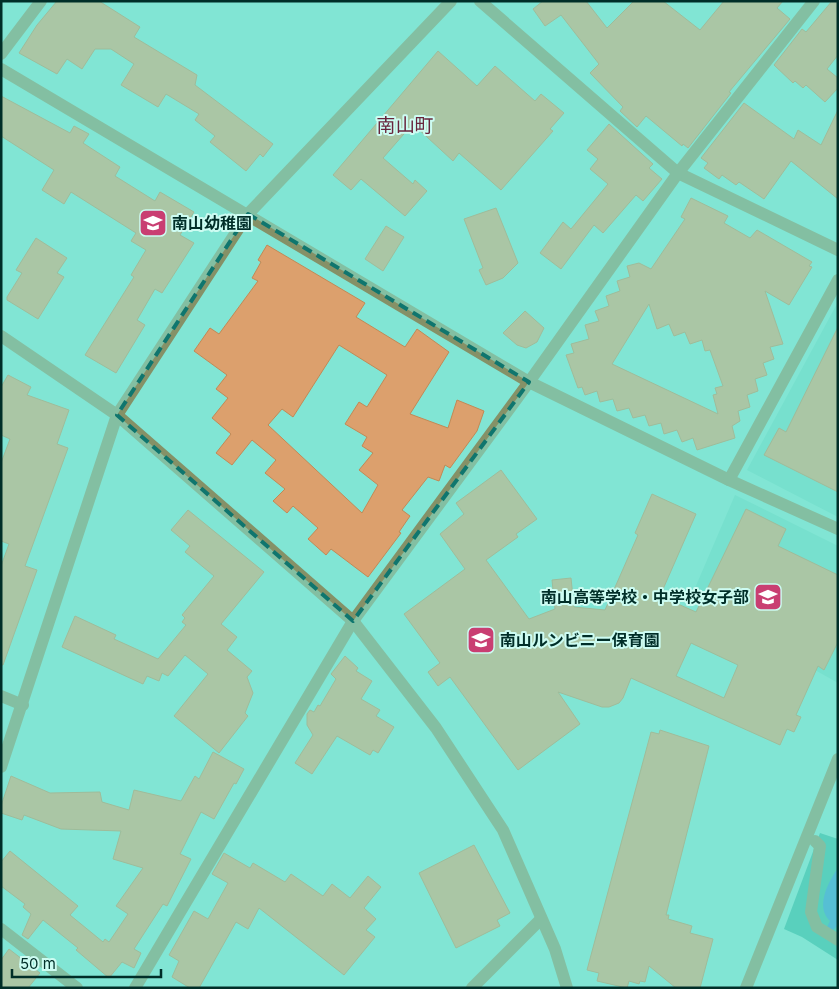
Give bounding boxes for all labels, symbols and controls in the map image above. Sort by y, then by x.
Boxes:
district label: 南山町 [376,114,434,137]
school or university icon: 南山幼稚園 [138,208,168,238]
place label: 南山幼稚園 [172,213,252,233]
school or university icon: 南山高等学校・中学校女子部 [753,582,783,612]
place label: 南山高等学校・中学校女子部 [541,587,749,607]
school or university icon: 南山ルンビニー保育園 [466,625,496,655]
place label: 南山ルンビニー保育園 [500,630,660,650]
scale bar [12,946,161,978]
text: 50 m [20,954,56,973]

